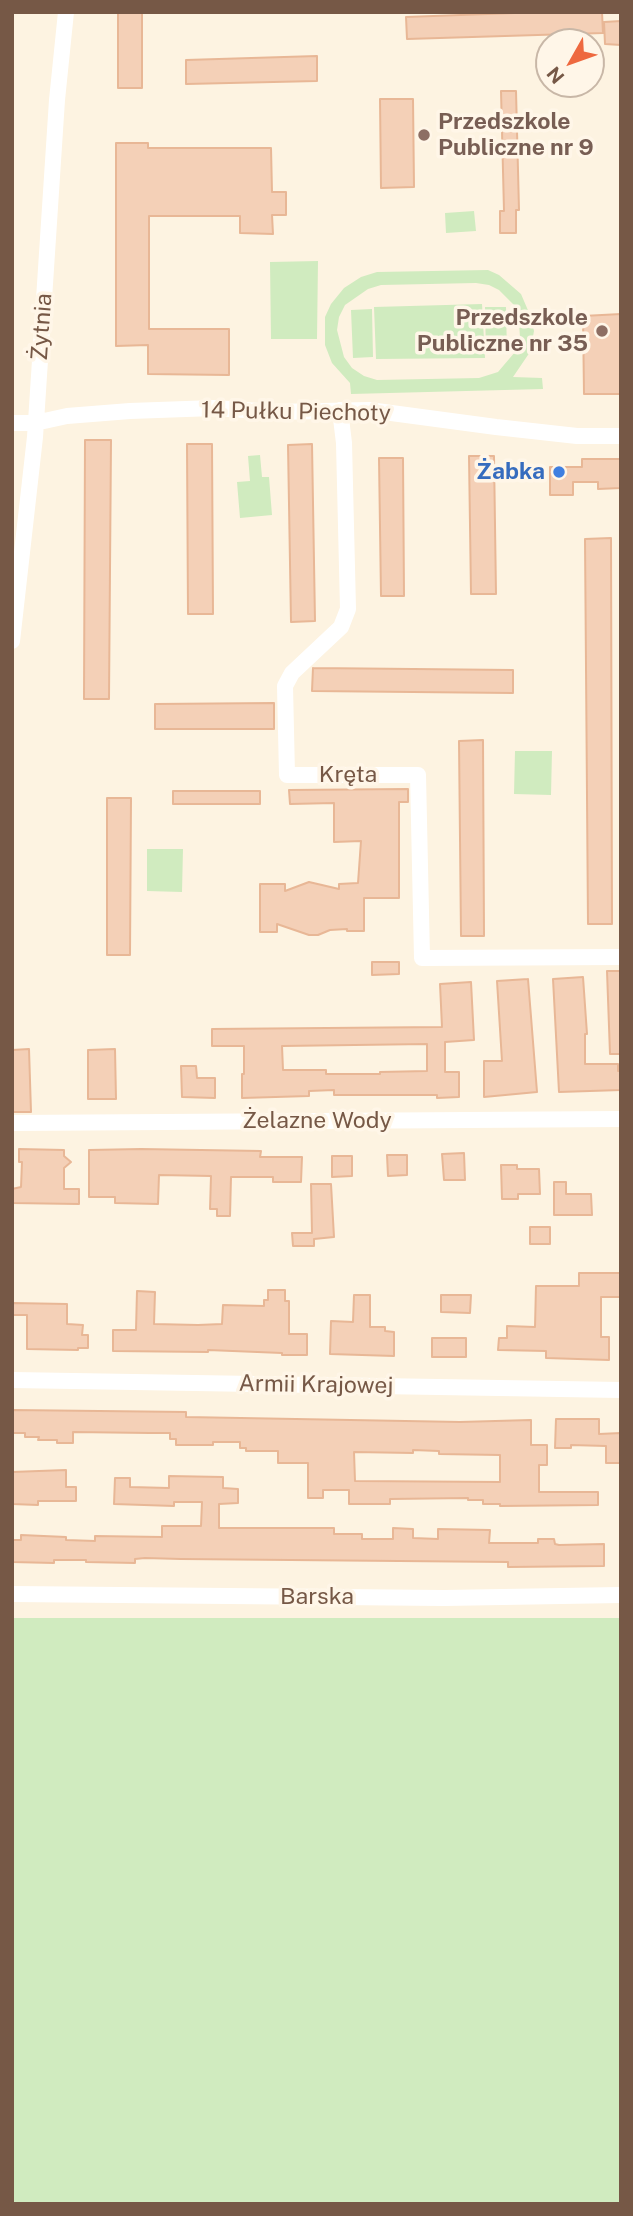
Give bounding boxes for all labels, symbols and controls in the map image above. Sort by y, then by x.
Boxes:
north arrow [535,28,605,98]
text: N [542,62,569,88]
place label: Przedszkole Publiczne nr 9 [438,108,594,162]
marker: Przedszkole Publiczne nr 9 [416,127,432,143]
street label: Żytnia [26,292,58,362]
place label: Przedszkole Publiczne nr 35 [417,304,588,358]
marker: Przedszkole Publiczne nr 35 [594,323,610,339]
street label: 14 Pułku Piechoty [201,397,391,427]
place label: Żabka [476,458,545,486]
marker: Żabka [551,464,567,480]
street label: Kręta [319,761,377,789]
street label: Żelazne Wody [242,1107,392,1135]
street label: Armii Krajowej [238,1370,394,1400]
street label: Barska [280,1583,354,1611]

